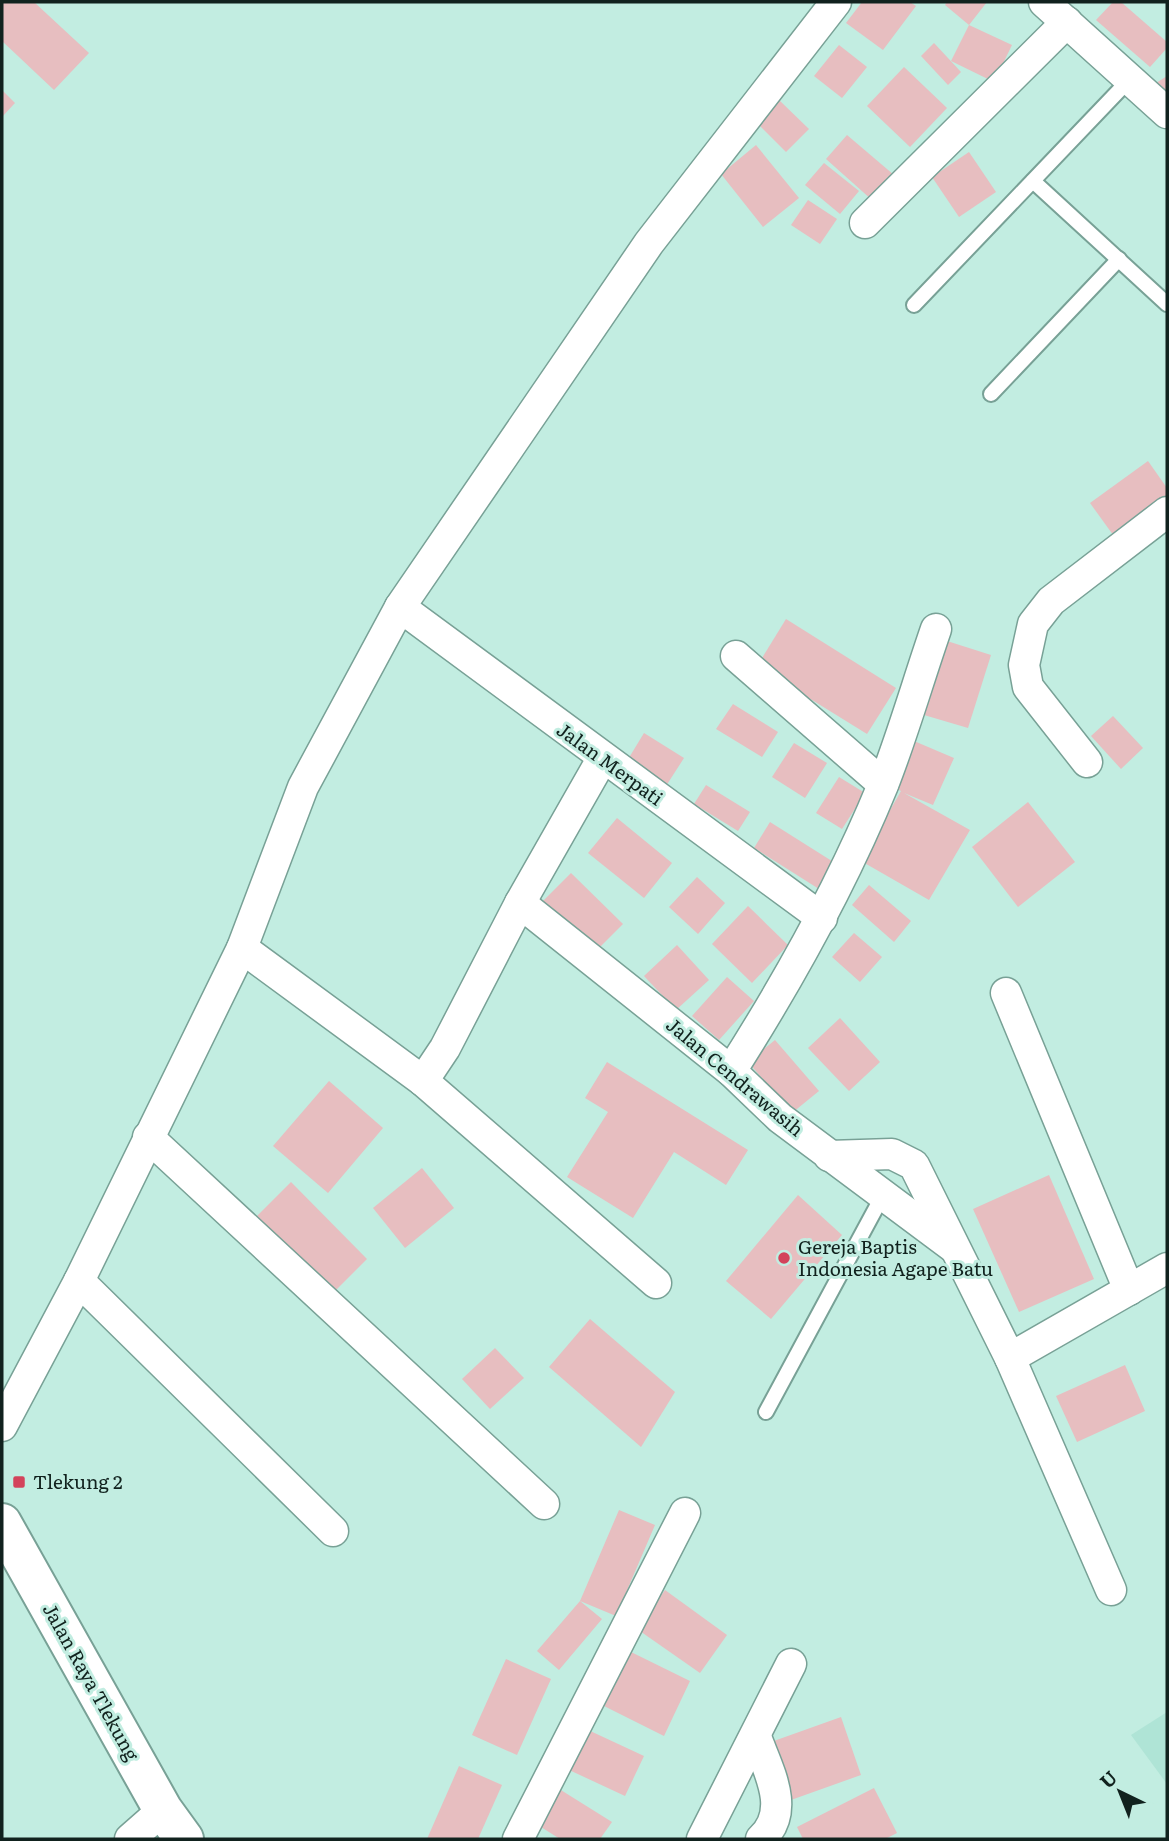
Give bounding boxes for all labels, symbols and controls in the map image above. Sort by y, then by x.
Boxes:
street label: Jalan Merpati [552,715,670,811]
street label: Jalan Cendrawasih [661,1010,811,1142]
place label: Gereja Baptis Indonesia Agape Batu [798,1232,993,1282]
marker: Gereja Baptis Indonesia Agape Batu [776,1250,792,1266]
place label: Tlekung 2 [33,1467,123,1495]
marker: Tlekung 2 [11,1474,27,1490]
street label: Jalan Raya Tlekung [37,1598,147,1766]
north arrow [1085,1757,1155,1827]
text: U [1093,1763,1123,1794]

